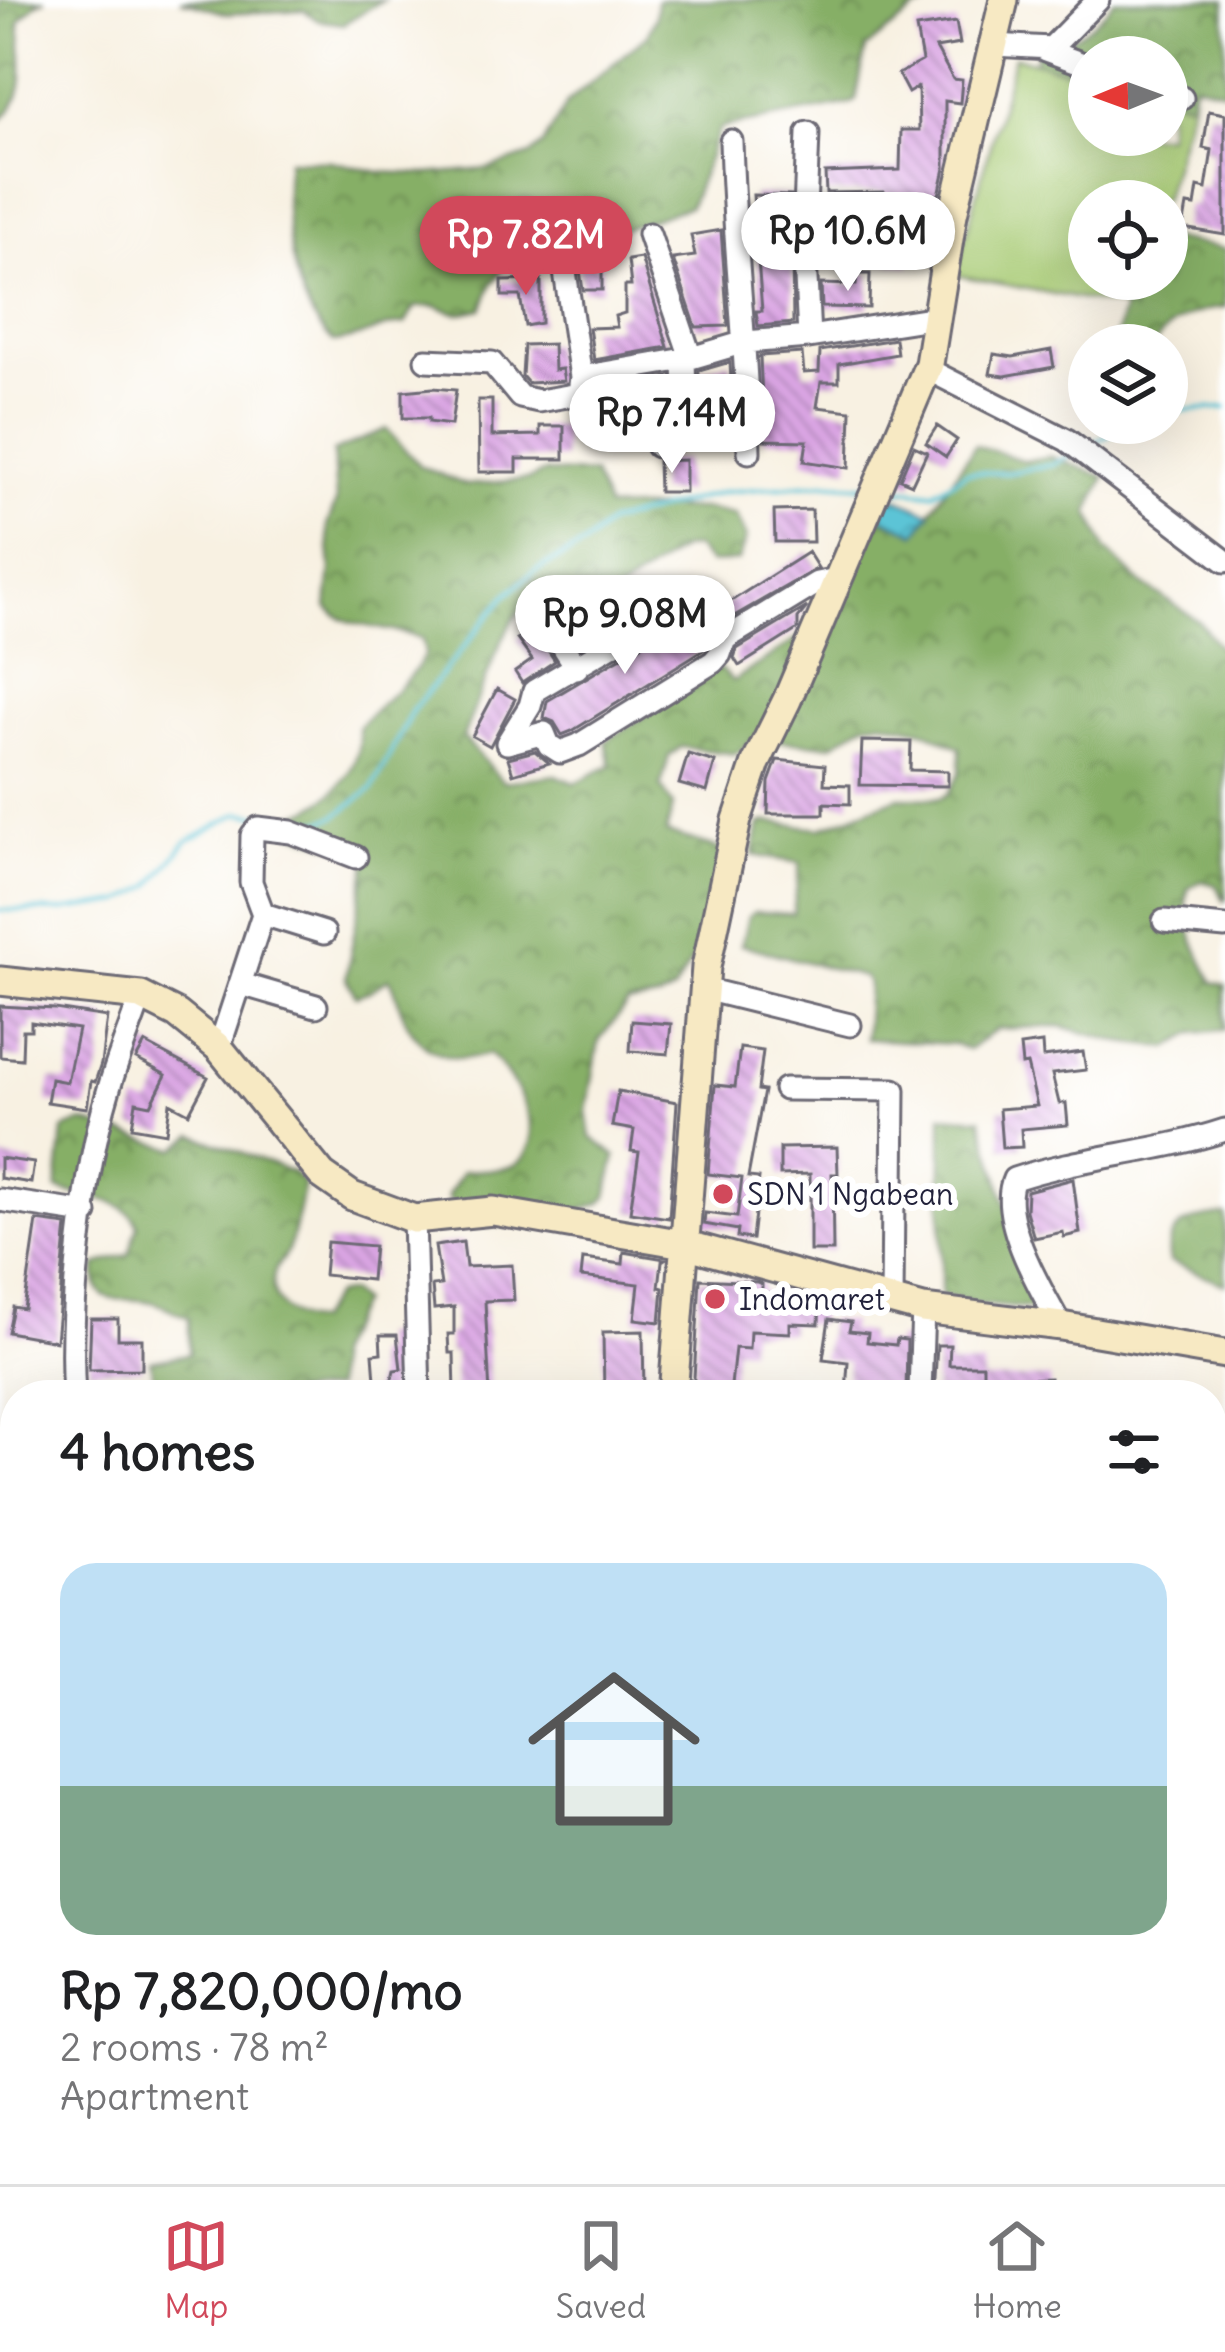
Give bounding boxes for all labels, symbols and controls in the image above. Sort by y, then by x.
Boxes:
north arrow [1068,36,1188,156]
map controls [1068,36,1188,444]
button: locate [1068,180,1188,300]
pin: Rp 10.6M [724,192,972,294]
pin: Rp 7.82M [402,196,650,298]
text: Rp 10.6M [768,206,928,255]
text: Rp 7.82M [446,210,606,259]
button: layers [1068,324,1188,444]
pin: Rp 7.14M [548,374,796,476]
text: Rp 7.14M [596,388,748,437]
pin: Rp 9.08M [501,575,749,677]
text: Rp 9.08M [542,589,708,638]
place label: SDN 1 Ngabean [747,1175,953,1213]
marker: SDN 1 Ngabean [710,1181,736,1207]
place label: Indomaret [739,1280,885,1318]
marker: Indomaret [702,1286,728,1312]
icon: filters [1101,1419,1167,1485]
text: 4 homes [60,1420,255,1484]
icon: home [506,1641,722,1857]
text: Rp 7,820,000/mo [60,1959,462,2023]
text: 2 rooms · 78 m² [60,2023,329,2072]
text: Apartment [60,2072,249,2121]
tab: Map [163,2213,229,2327]
tab: Saved [556,2213,646,2327]
tab: Home [973,2213,1062,2327]

